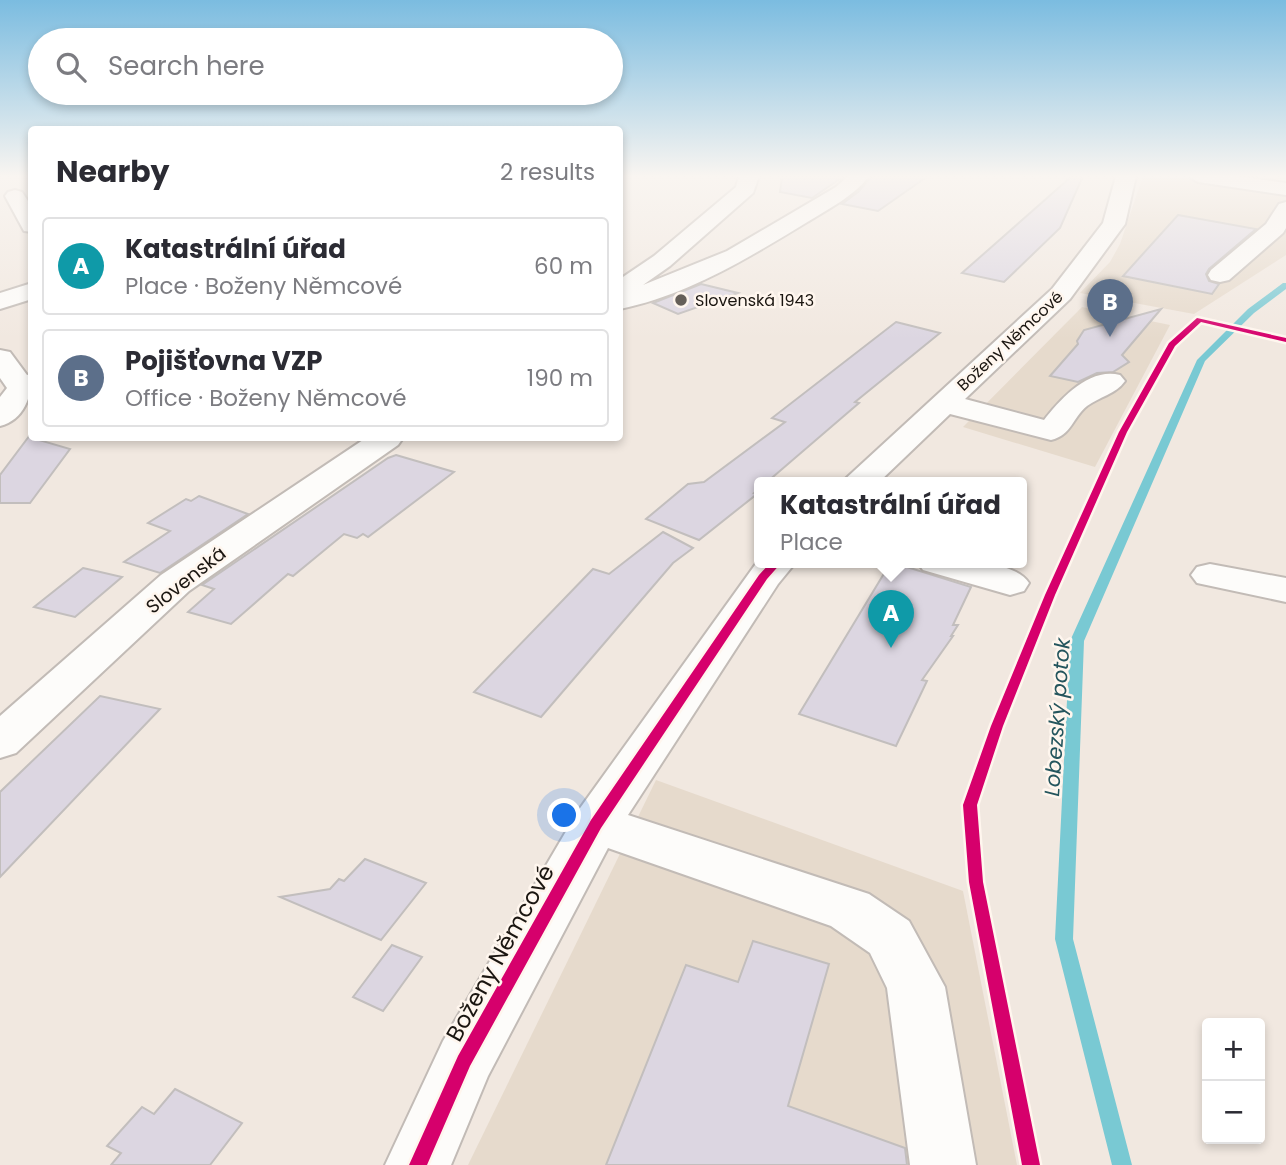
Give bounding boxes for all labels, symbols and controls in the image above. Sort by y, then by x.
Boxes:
search box [28,28,623,105]
icon: search [52,48,90,86]
text: Search here [108,48,265,84]
text: Nearby [56,150,170,193]
text: 2 results [500,156,595,188]
text: Katastrální úřad [125,231,346,267]
text: A [73,250,89,282]
text: 60 m [534,250,593,282]
text: Place · Boženy Němcové [125,270,402,302]
pin: B [1087,279,1133,337]
street label: Boženy Němcové [952,286,1068,396]
place label: Slovenská 1943 [695,289,814,312]
marker: Slovenská 1943 [673,292,689,308]
text: Pojišťovna VZP [125,343,322,379]
text: B [73,362,89,394]
text: 190 m [527,362,593,394]
text: Office · Boženy Němcové [125,382,407,414]
popup [754,477,1027,568]
text: Katastrální úřad [780,487,1001,523]
text: Place [780,526,843,558]
street label: Slovenská [140,540,232,620]
pin: A [868,590,914,648]
water label: Lobezský potok [1037,636,1077,797]
your location [547,798,581,832]
street label: Boženy Němcové [438,859,562,1047]
map controls [1202,1018,1265,1144]
button: + [1202,1018,1265,1081]
button: − [1202,1081,1265,1144]

